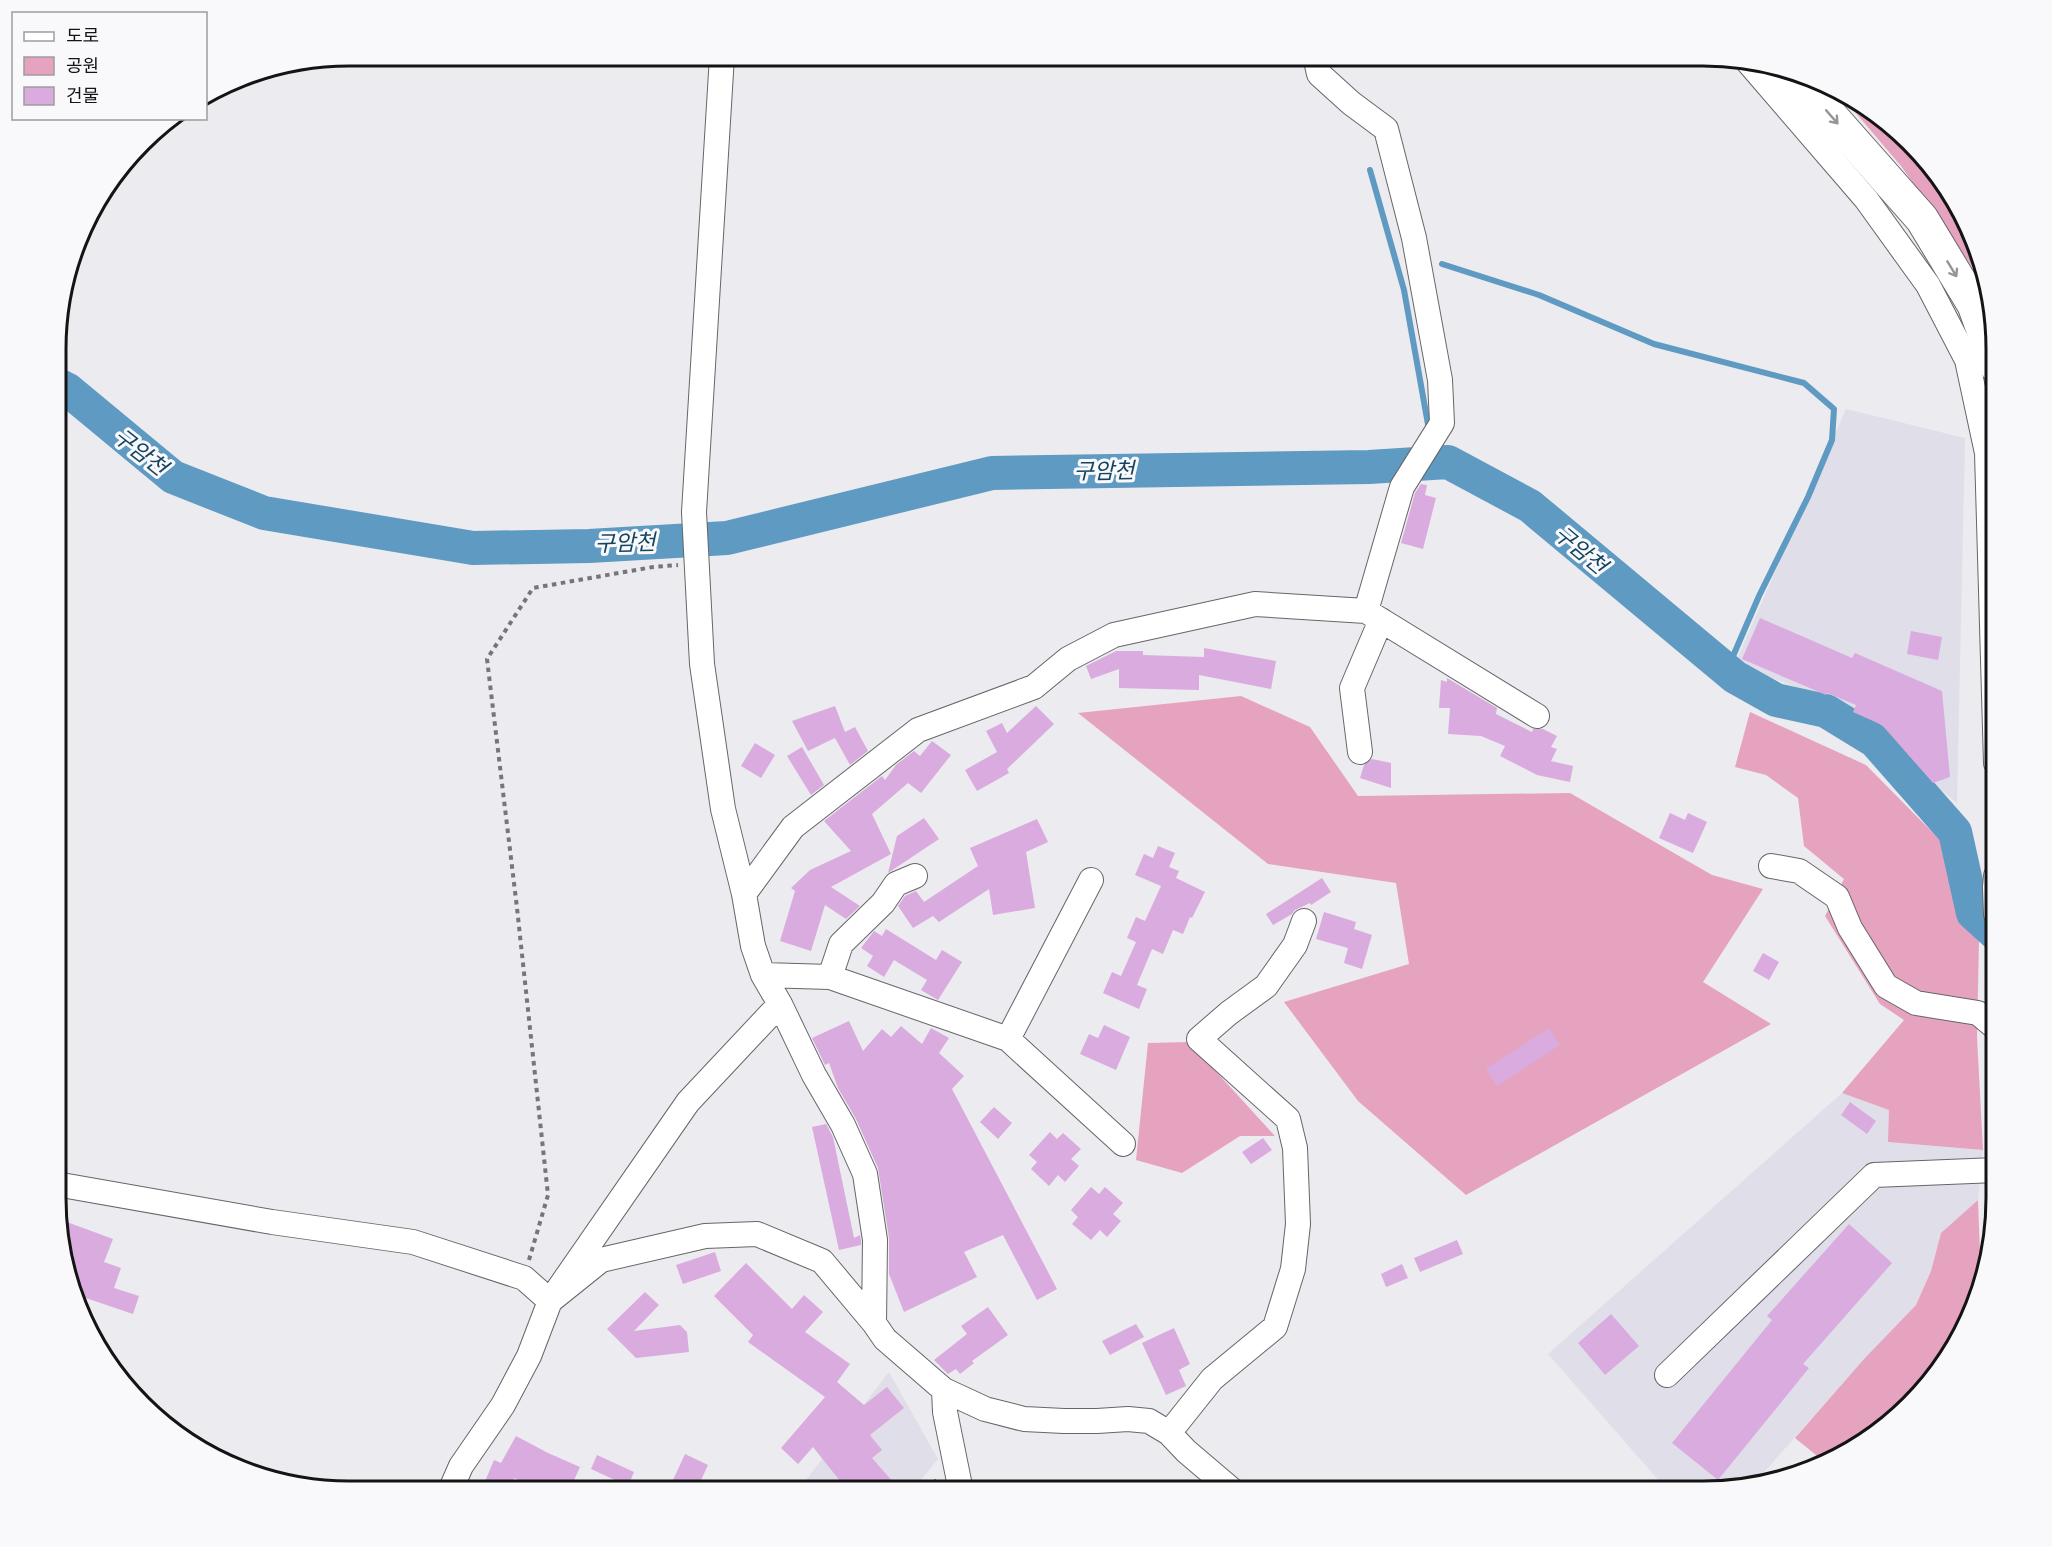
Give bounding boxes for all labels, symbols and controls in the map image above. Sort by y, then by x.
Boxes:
legend [12,12,207,120]
text: 도로 [66,24,99,47]
text: 공원 [66,54,99,77]
text: 건물 [66,84,99,107]
one-way arrow [1825,109,1839,124]
one-way arrow [1947,260,1959,277]
water label: 구암천 [108,421,176,483]
water label: 구암천 [1073,455,1137,485]
water label: 구암천 [1548,518,1616,581]
water label: 구암천 [594,526,659,558]

